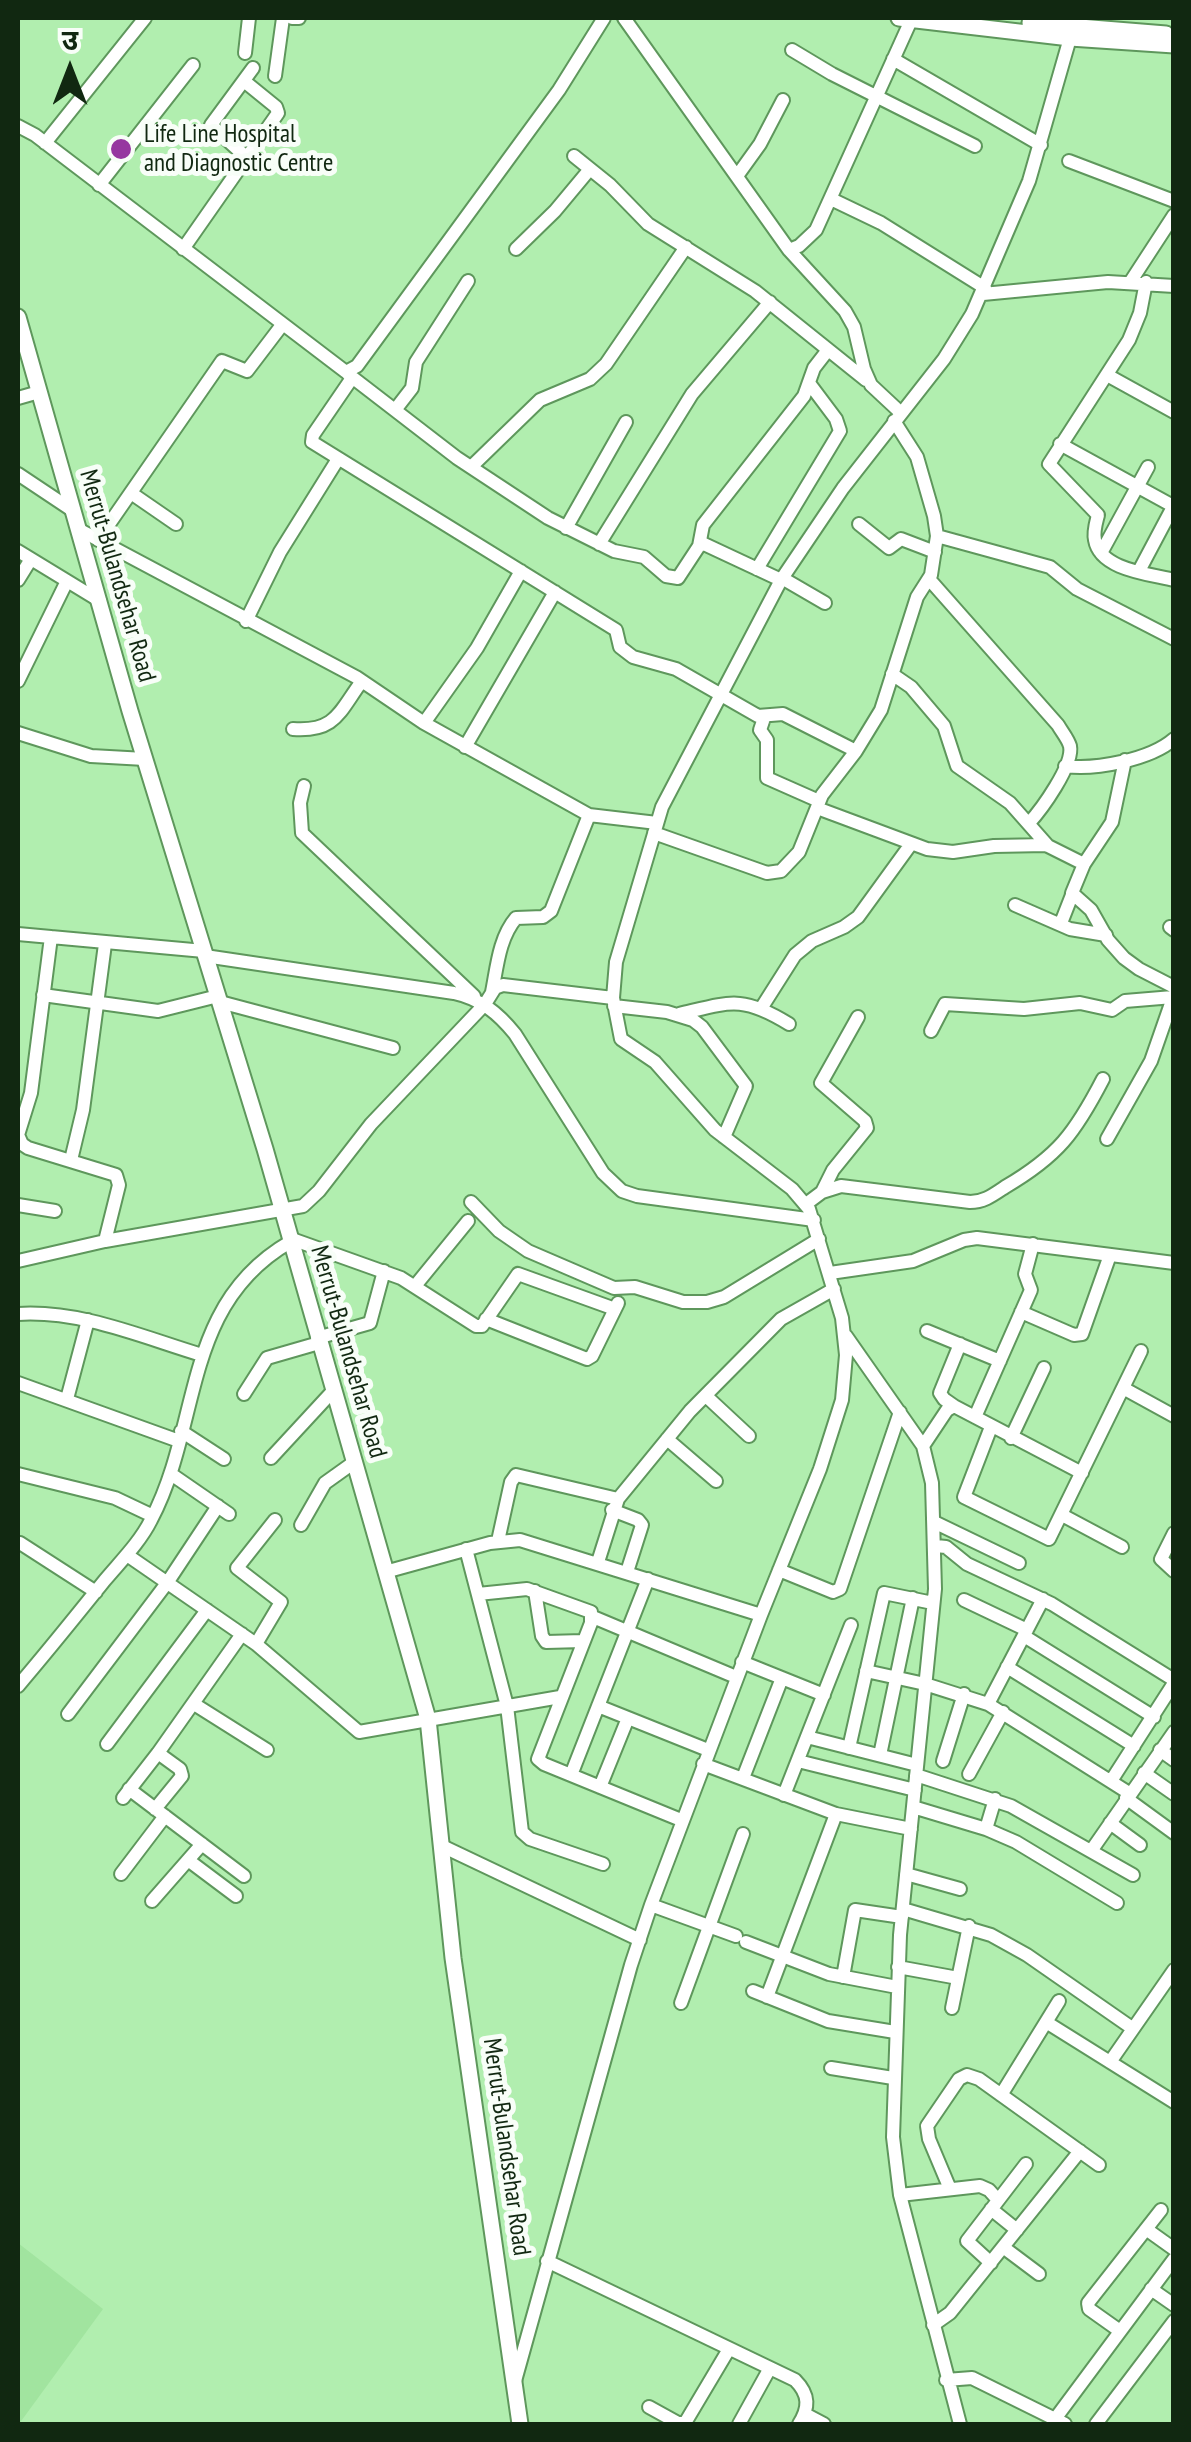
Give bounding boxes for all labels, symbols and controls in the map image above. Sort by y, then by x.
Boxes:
north arrow [20,20,120,120]
text: उ [62,21,78,58]
place label: Life Line Hospital and Diagnostic Centre [144,120,333,179]
marker: Life Line Hospital and Diagnostic Centre [108,136,134,162]
street label: Merrut-Bulandsehar Road [72,467,162,685]
street label: Merrut-Bulandsehar Road [303,1243,393,1461]
street label: Merrut-Bulandsehar Road [476,2036,536,2258]

